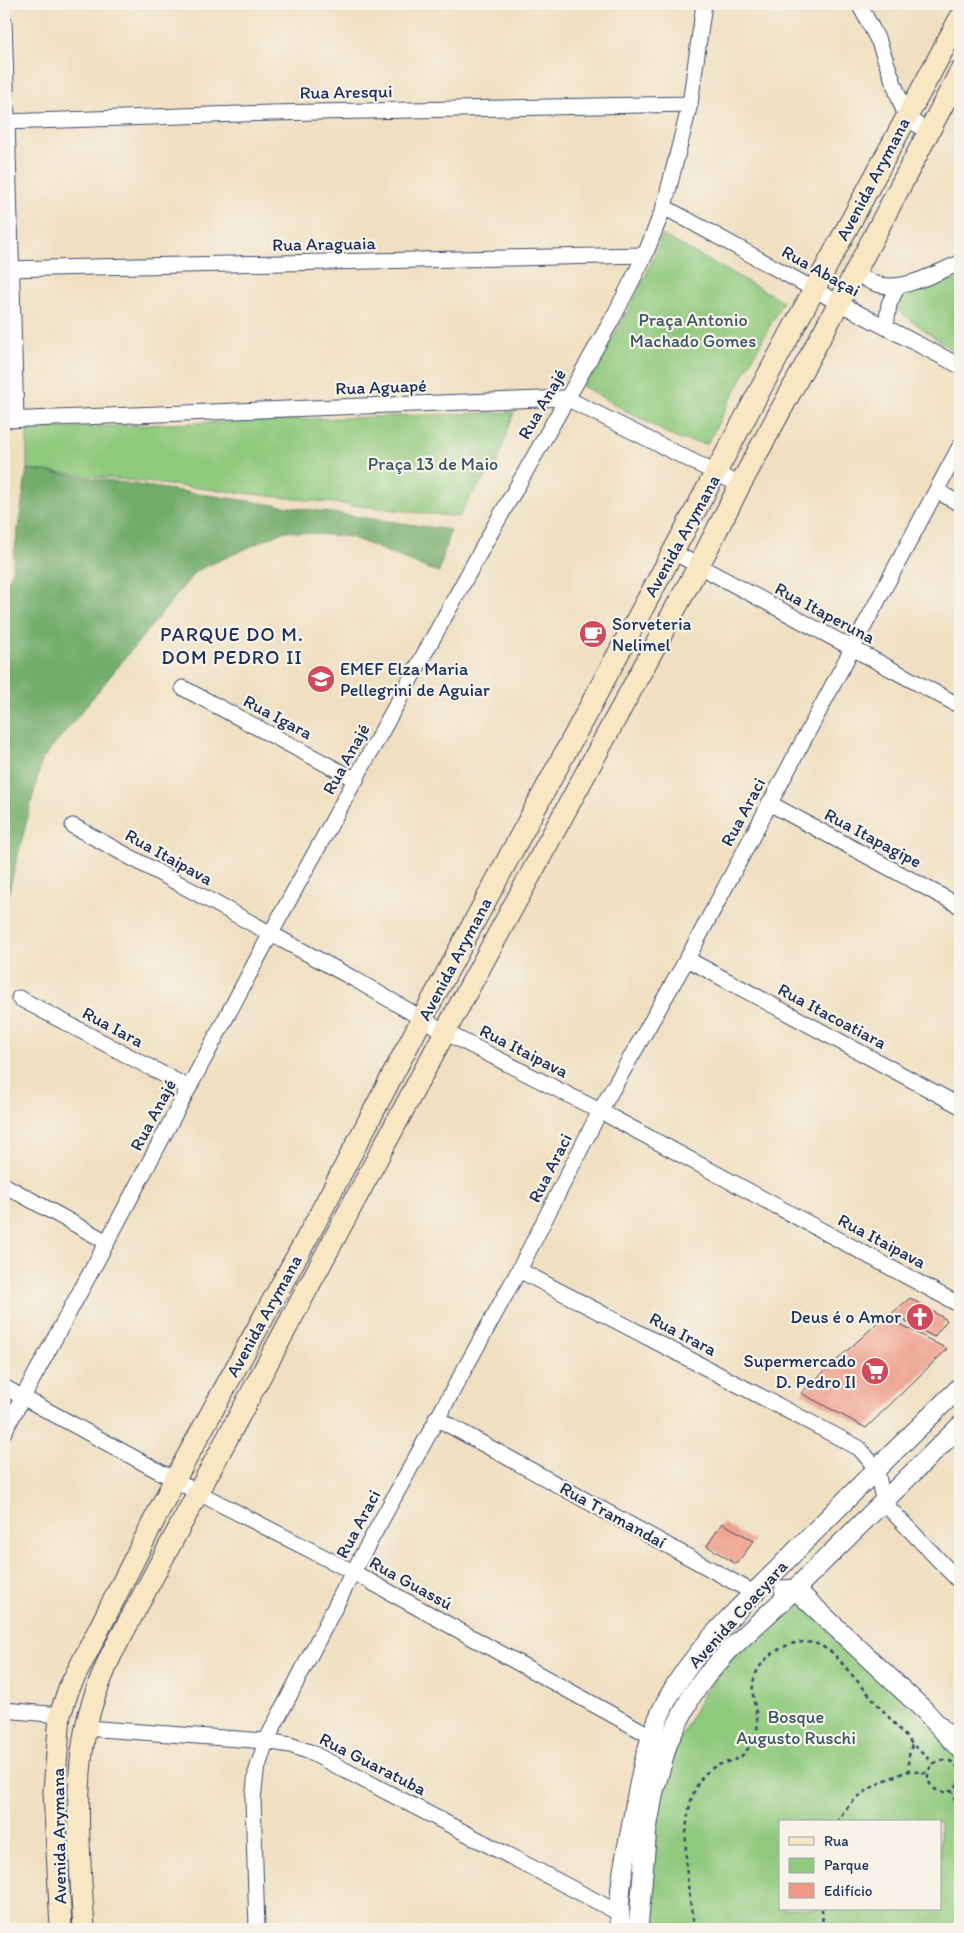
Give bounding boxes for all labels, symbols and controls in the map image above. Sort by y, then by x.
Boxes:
street label: Rua Aresqui [299,80,393,104]
street label: Avenida Arymana [831,114,915,244]
street label: Rua Araguaia [272,232,377,256]
street label: Rua Abaçai [778,240,864,302]
park label: Praça Antonio Machado Gomes [630,309,756,352]
street label: Rua Anajé [513,365,571,443]
street label: Rua Aguapé [335,374,427,400]
park label: Praça 13 de Maio [368,453,498,475]
street label: Avenida Arymana [639,471,725,601]
street label: Rua Itaperuna [771,577,880,649]
place label: Sorveteria Nelimel [612,613,692,656]
cafe icon: Sorveteria Nelimel [578,619,608,649]
district label: PARQUE DO M. DOM PEDRO II [160,622,304,669]
place label: EMEF Elza Maria Pellegrini de Aguiar [340,658,490,701]
school or university icon: EMEF Elza Maria Pellegrini de Aguiar [306,664,336,694]
street label: Rua Igara [240,690,317,745]
street label: Rua Anajé [318,720,374,798]
street label: Rua Araci [716,774,770,850]
street label: Rua Itapagipe [821,803,925,873]
street label: Rua Itaipava [121,824,217,890]
street label: Avenida Arymana [413,894,497,1024]
street label: Rua Itacoatiara [774,978,890,1054]
street label: Rua Iara [79,1002,148,1053]
street label: Rua Itaipava [476,1019,573,1083]
street label: Rua Anajé [125,1075,181,1155]
street label: Rua Araci [523,1130,577,1206]
street label: Rua Itaipava [834,1209,930,1274]
street label: Avenida Arymana [221,1251,307,1381]
church icon: Deus é o Amor [905,1302,935,1332]
place label: Deus é o Amor [790,1306,901,1328]
street label: Rua Irara [646,1307,721,1361]
place label: Supermercado D. Pedro II [744,1350,856,1393]
supermarket icon: Supermercado D. Pedro II [860,1356,890,1386]
street label: Rua Tramandaí [556,1477,670,1553]
street label: Rua Araci [331,1486,385,1562]
street label: Rua Guassú [366,1551,456,1615]
street label: Avenida Coacyara [684,1555,793,1673]
park label: Bosque Augusto Ruschi [736,1706,856,1749]
street label: Rua Guaratuba [316,1728,431,1801]
street label: Avenida Arymana [47,1768,71,1904]
legend [779,1820,942,1910]
text: Rua [824,1832,849,1850]
text: Parque [824,1856,869,1874]
text: Edifício [824,1882,872,1900]

